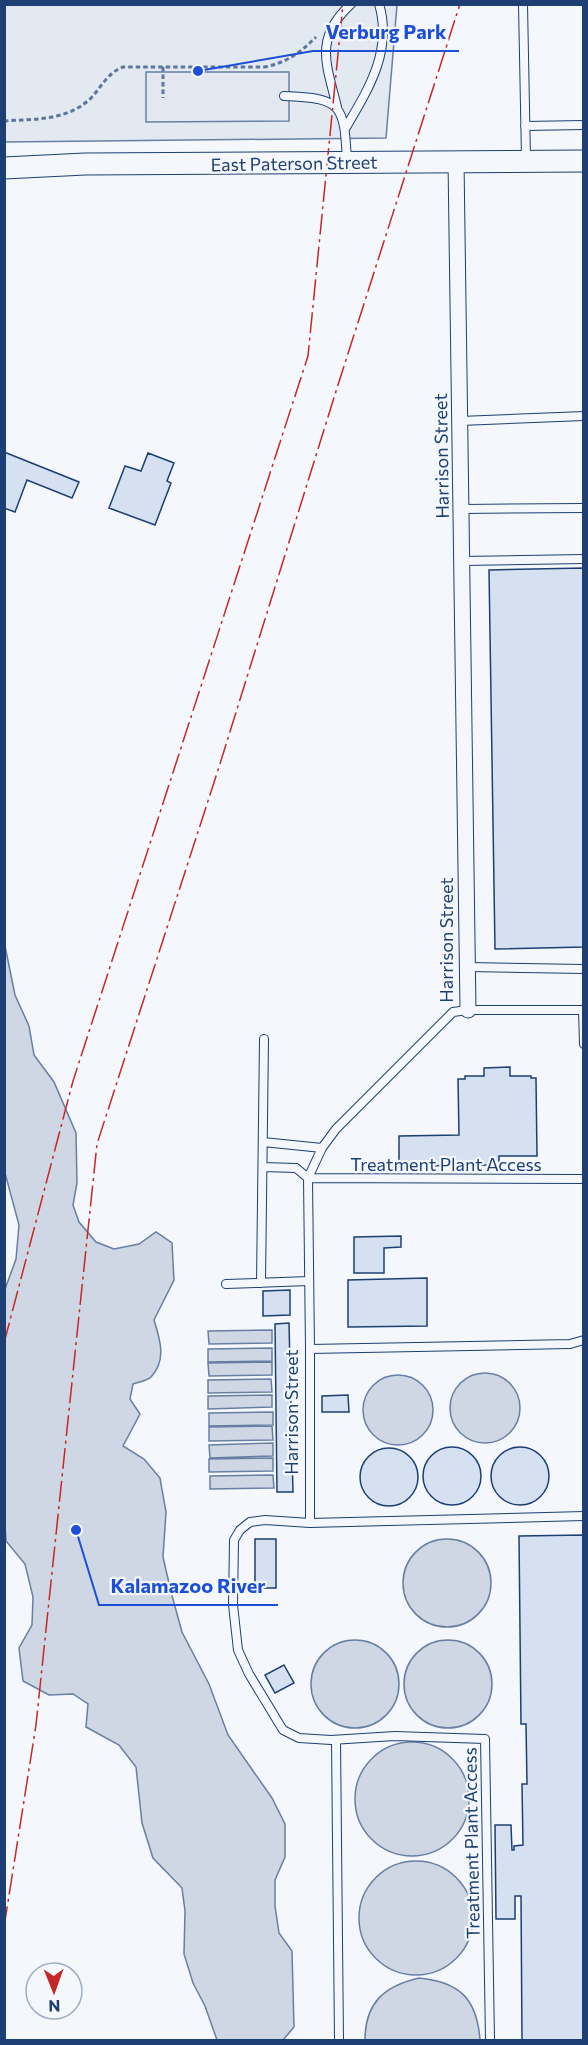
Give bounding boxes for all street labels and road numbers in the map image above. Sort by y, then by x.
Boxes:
street label: East Paterson Street [210,151,378,175]
street label: Harrison Street [429,393,453,519]
street label: Harrison Street [435,877,457,1003]
street label: Treatment Plant Access [350,1153,542,1175]
street label: Harrison Street [280,1349,302,1475]
street label: Treatment Plant Access [458,1747,484,1939]

